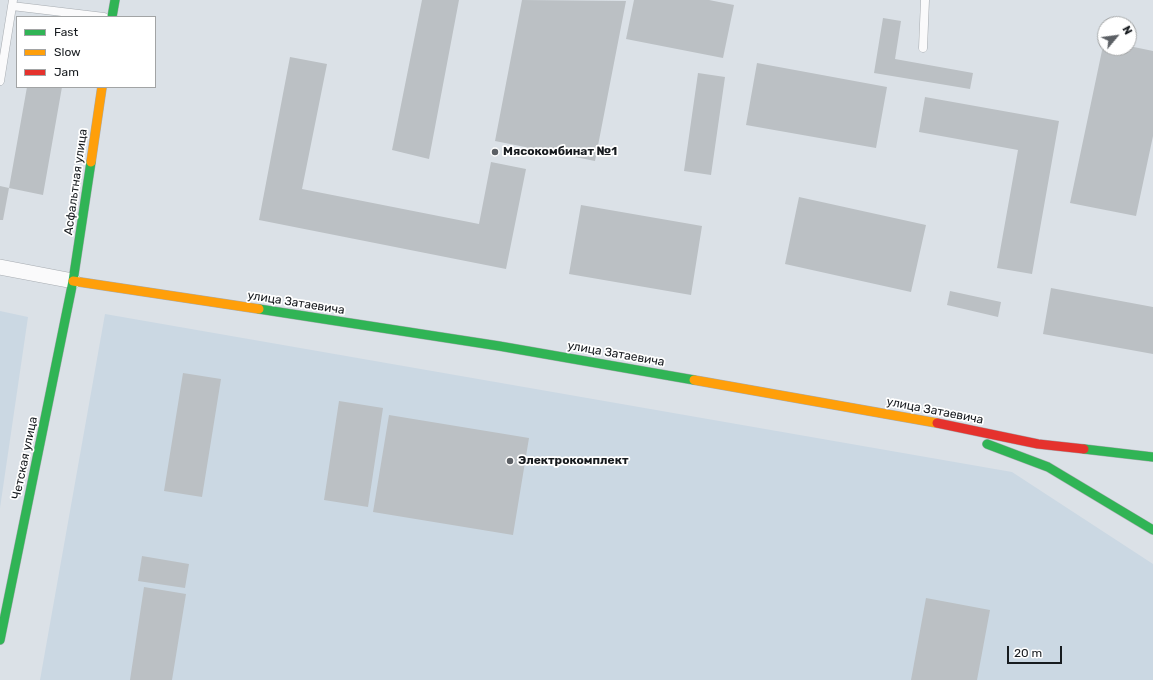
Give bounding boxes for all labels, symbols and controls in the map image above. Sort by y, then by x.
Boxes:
legend [16,16,156,88]
north arrow [1097,16,1137,56]
text: N [1119,24,1135,37]
text: Fast [54,25,78,39]
text: Slow [54,45,81,59]
text: Jam [54,65,79,79]
street label: Асфальтная улица [61,128,91,236]
place label: Мясокомбинат №1 [503,145,617,159]
marker: Мясокомбинат №1 [490,147,500,157]
street label: улица Затаевича [246,288,346,318]
street label: улица Затаевича [566,338,666,370]
street label: улица Затаевича [885,395,985,427]
street label: Четская улица [9,415,41,501]
place label: Электрокомплект [518,454,629,468]
marker: Электрокомплект [505,456,515,466]
scale bar [1009,638,1064,664]
text: 20 m [1014,646,1042,660]

